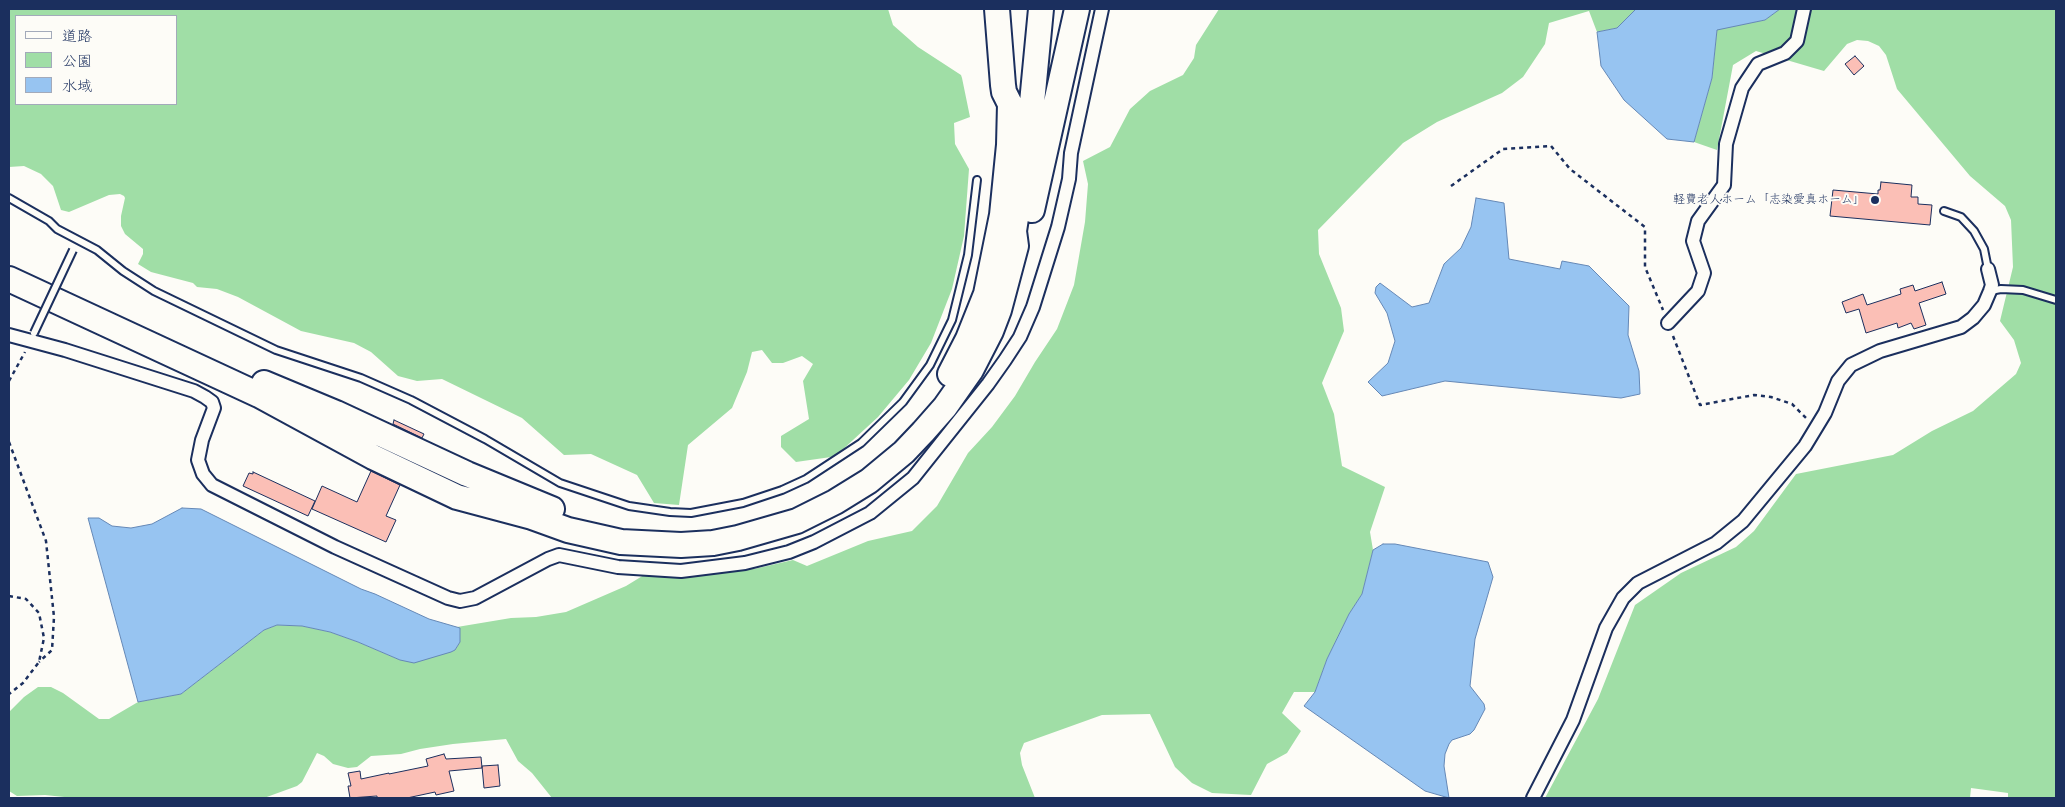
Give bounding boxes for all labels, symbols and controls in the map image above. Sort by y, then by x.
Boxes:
legend [15,15,178,105]
text: 道路 [62,23,92,46]
text: 公園 [62,48,92,71]
text: 水域 [62,73,92,96]
place label: 軽費老人ホーム「志染愛真ホーム」 [1673,193,1865,207]
marker: 軽費老人ホーム「志染愛真ホーム」 [1869,194,1881,206]

